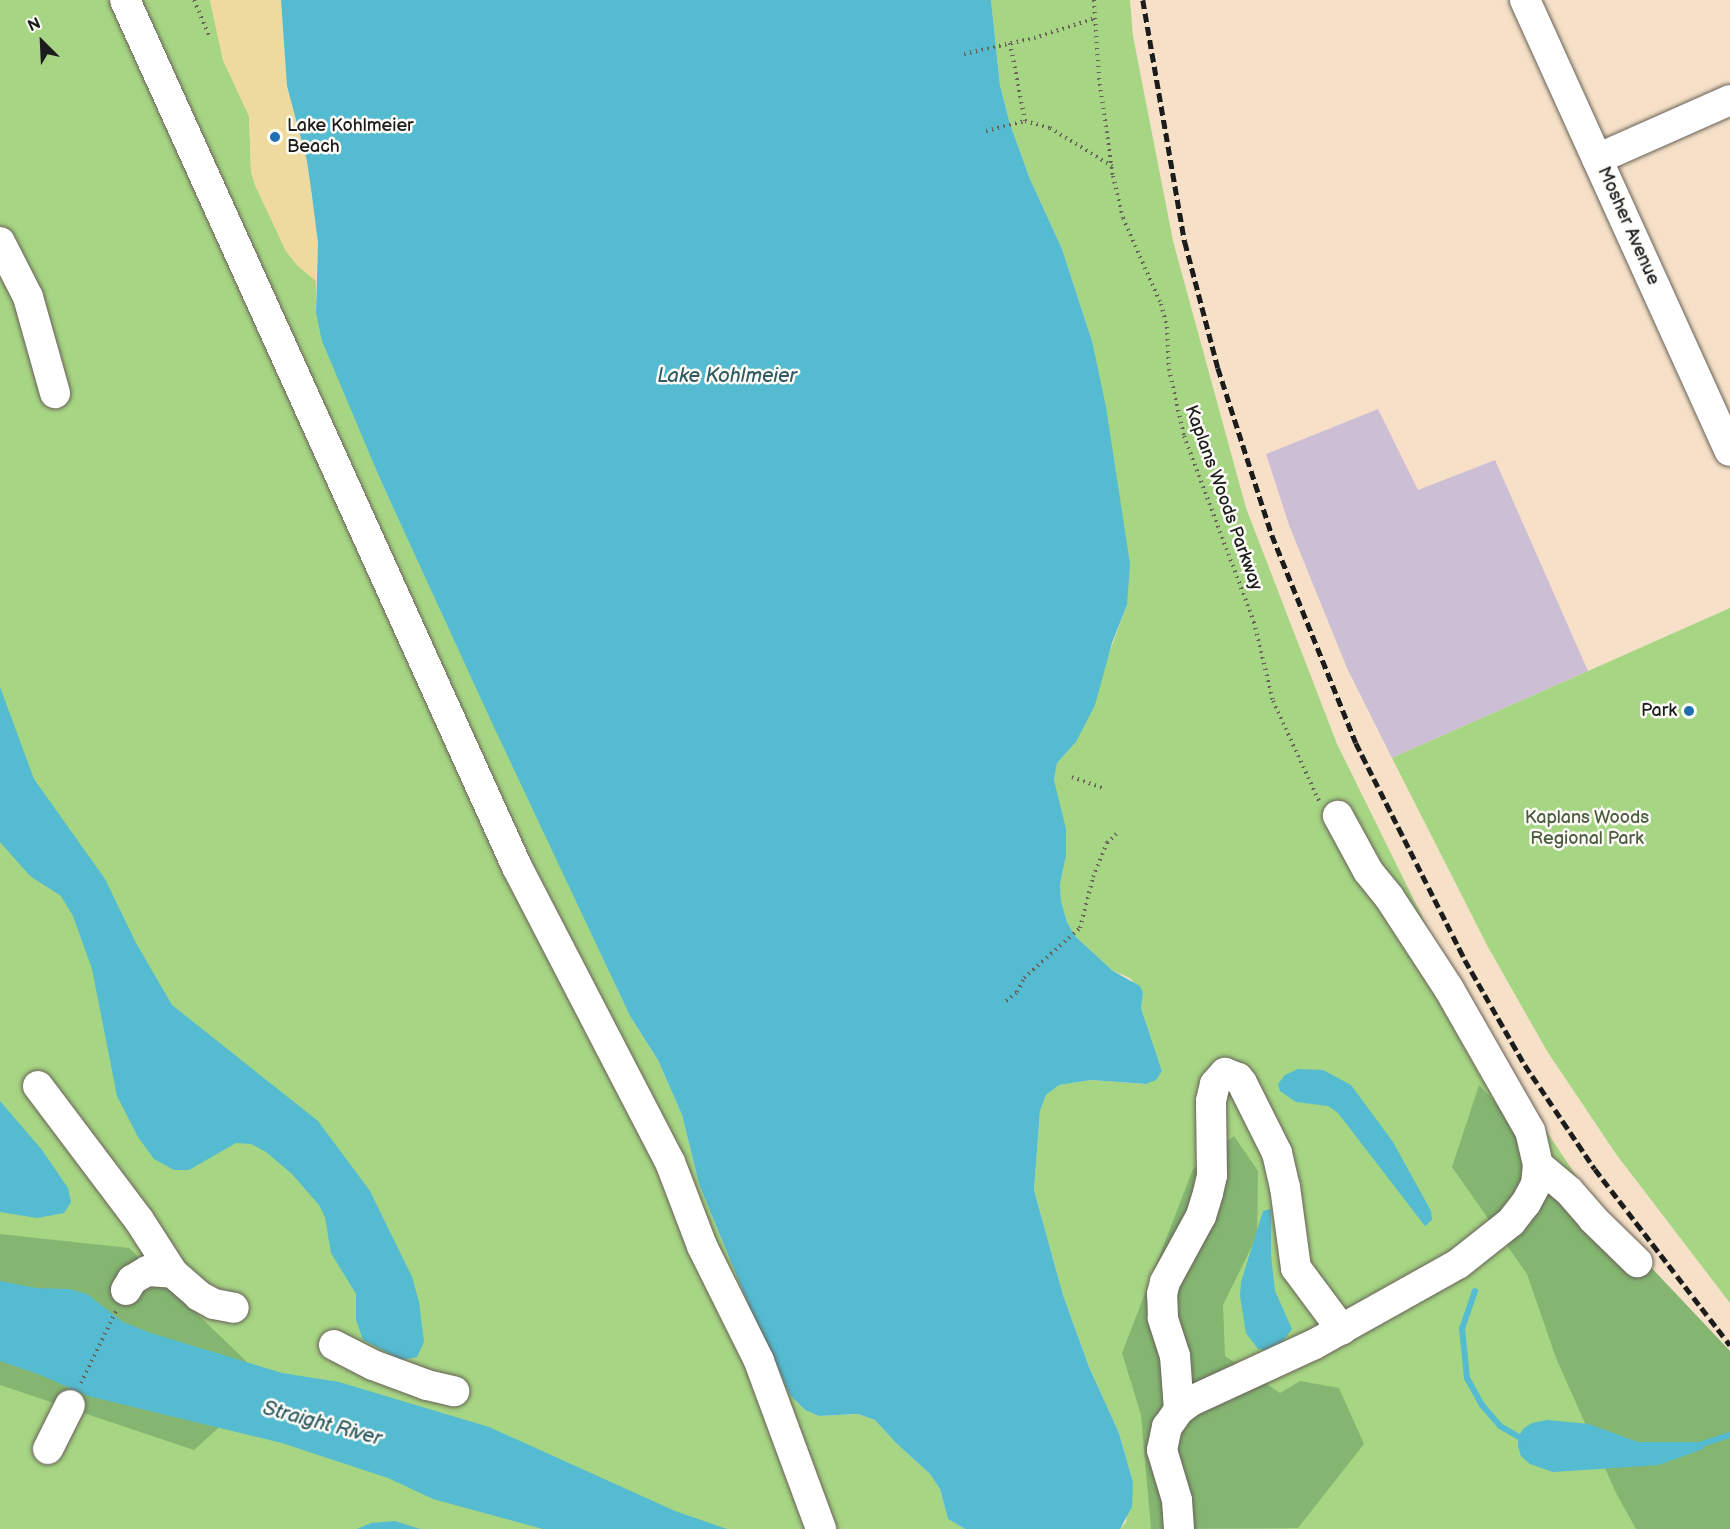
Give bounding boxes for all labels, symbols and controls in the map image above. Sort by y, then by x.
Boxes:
north arrow [12,12,72,72]
text: N [25,14,44,36]
place label: Lake Kohlmeier Beach [287,116,414,158]
marker: Lake Kohlmeier Beach [268,130,282,144]
street label: Mosher Avenue [1592,164,1664,288]
water label: Lake Kohlmeier [657,364,797,388]
street label: Kaplans Woods Parkway [1179,402,1267,594]
place label: Park [1641,700,1677,722]
marker: Park [1682,704,1696,718]
park label: Kaplans Woods Regional Park [1524,808,1650,850]
water label: Straight River [260,1397,384,1451]

